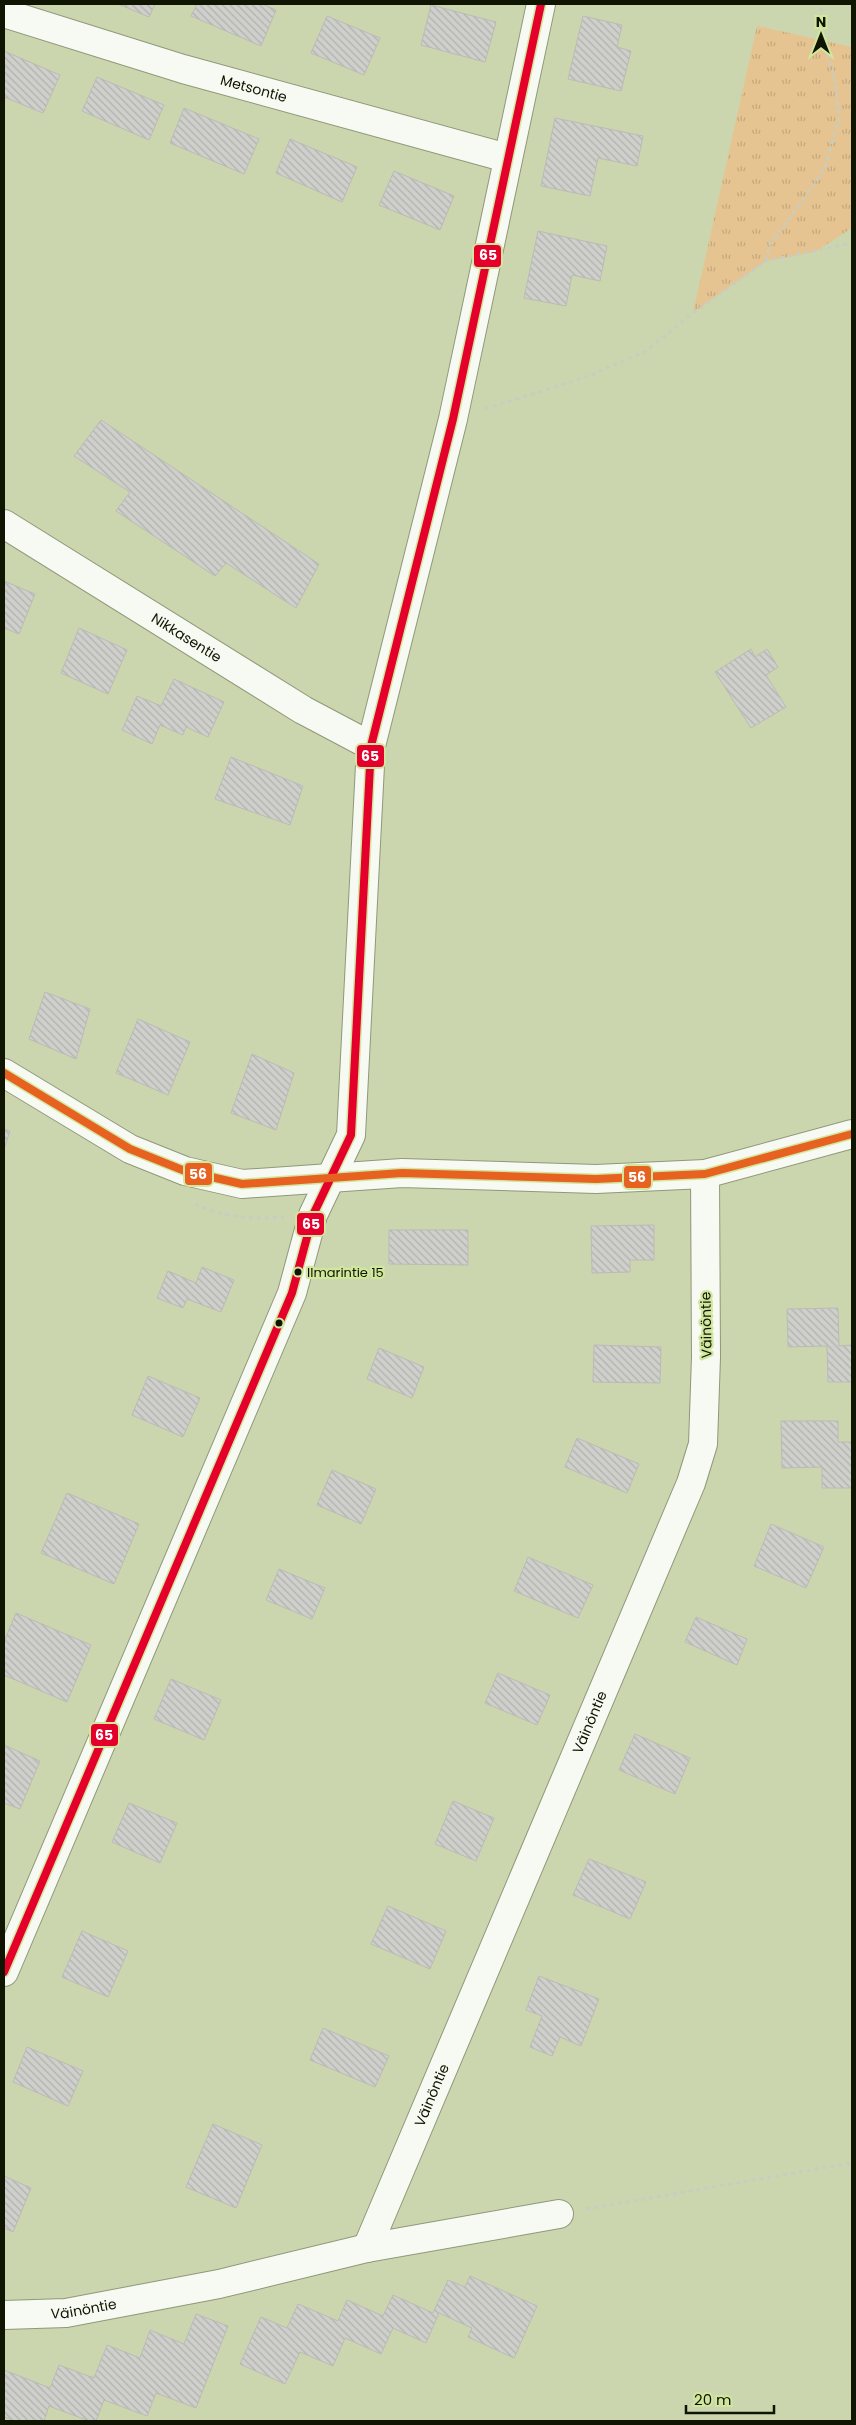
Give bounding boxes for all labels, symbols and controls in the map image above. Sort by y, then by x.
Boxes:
north arrow [796,10,846,60]
text: N [816,12,826,32]
street label: Metsontie [218,70,290,107]
line badge: 65 [473,244,502,268]
text: 65 [479,245,497,265]
street label: Nikkasentie [148,608,226,667]
line badge: 65 [356,744,385,768]
text: 65 [361,746,379,766]
line badge: 56 [184,1162,213,1186]
text: 56 [189,1164,207,1184]
line badge: 56 [623,1165,652,1189]
text: 56 [628,1167,646,1187]
line badge: 65 [296,1212,325,1236]
text: 65 [302,1214,320,1234]
place label: Ilmarintie 15 [307,1263,384,1282]
marker: Ilmarintie 15 [293,1267,303,1277]
street label: Väinöntie [695,1291,717,1358]
unlabelled marker [274,1318,284,1328]
street label: Väinöntie [568,1687,612,1757]
line badge: 65 [90,1723,119,1747]
text: 65 [95,1725,113,1745]
street label: Väinöntie [410,2060,454,2130]
street label: Väinöntie [50,2294,119,2323]
scale bar [686,2382,774,2414]
text: 20 m [694,2389,732,2410]

